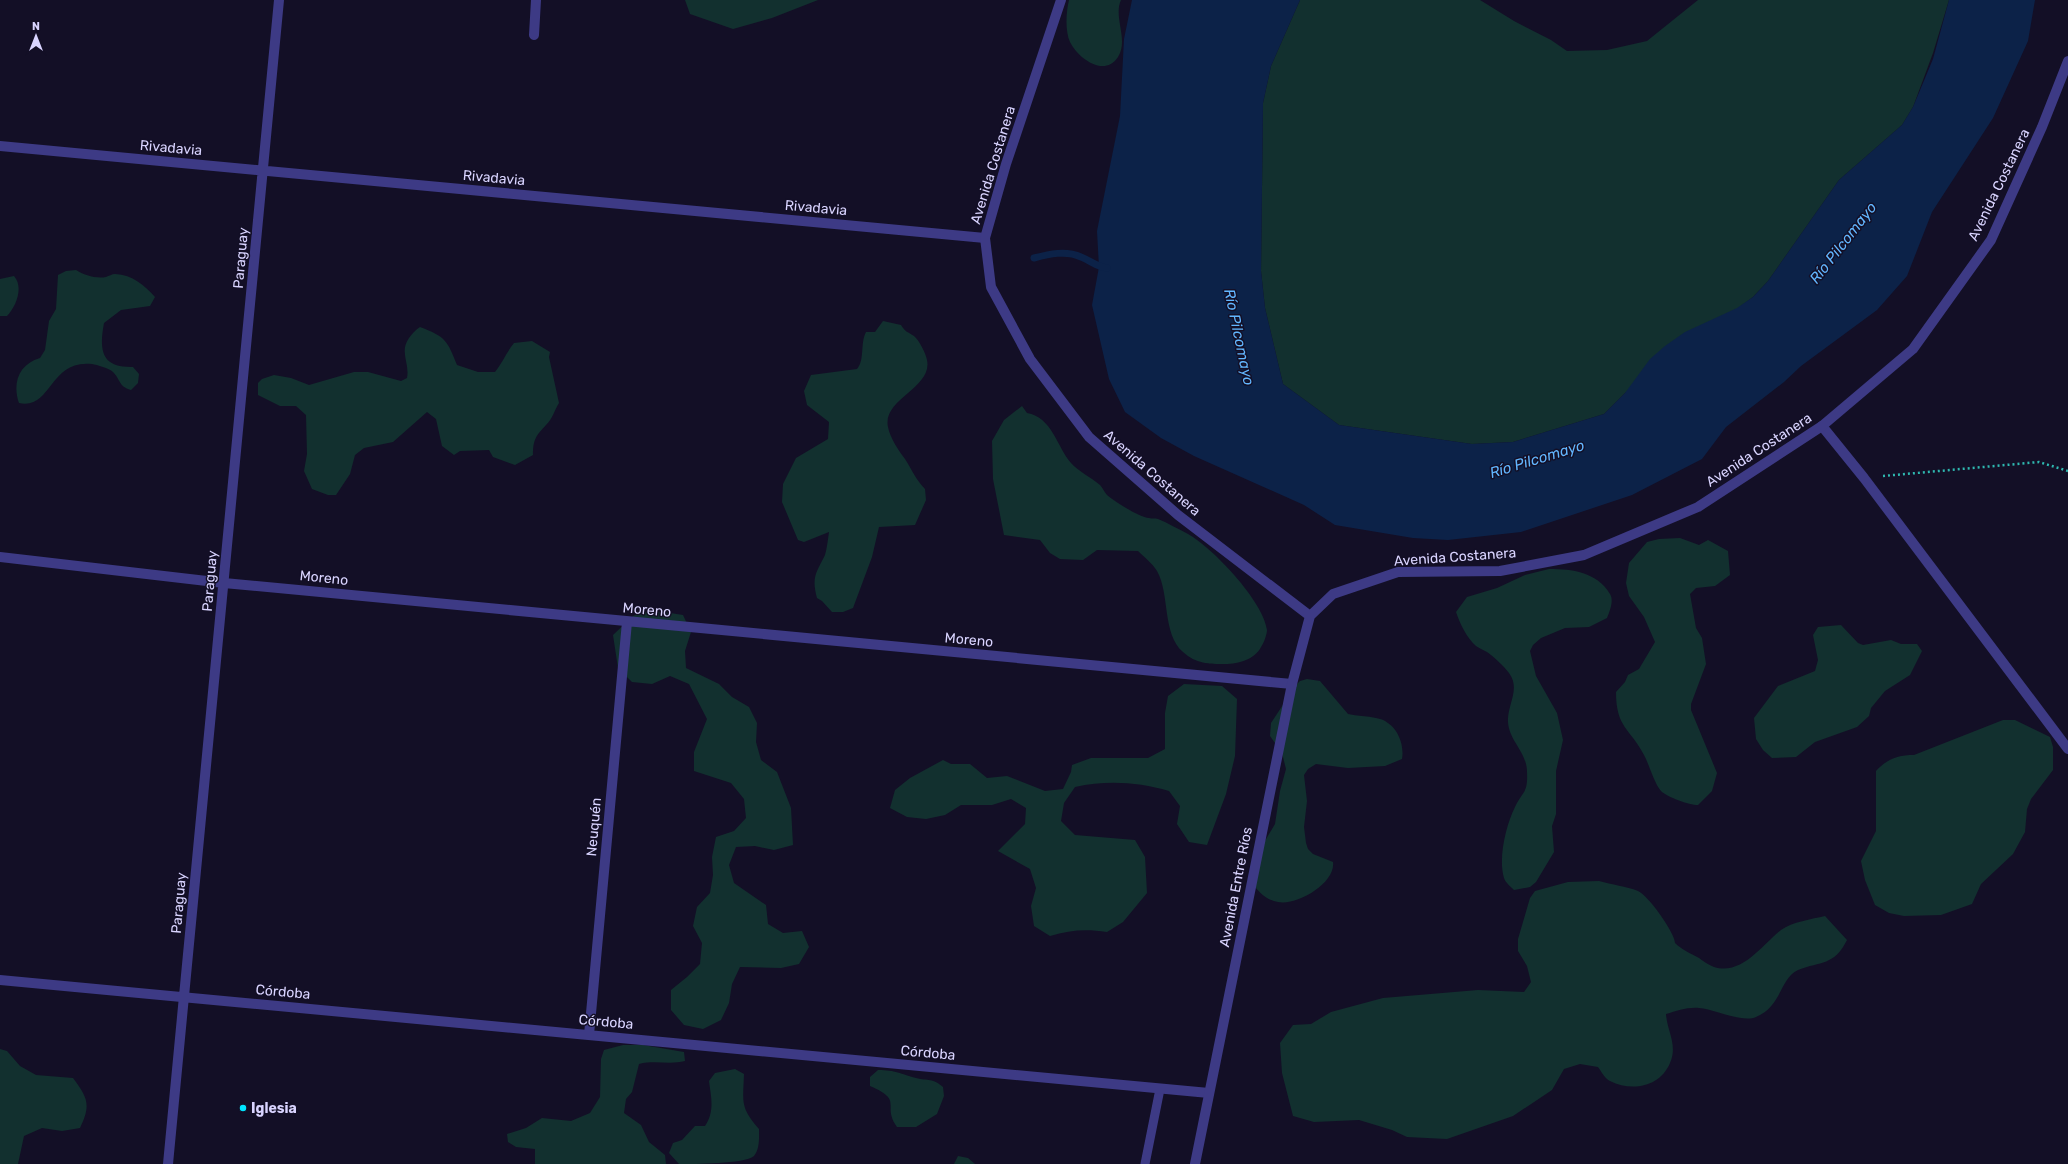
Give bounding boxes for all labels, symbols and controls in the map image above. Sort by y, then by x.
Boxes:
north arrow [16,16,56,56]
text: N [32,20,40,33]
street label: Avenida Costanera [967,104,1019,226]
street label: Avenida Costanera [1964,126,2034,244]
street label: Rivadavia [139,137,203,159]
street label: Rivadavia [462,167,526,189]
street label: Rivadavia [784,197,848,219]
water label: Río Pilcomayo [1806,198,1881,287]
street label: Paraguay [230,226,252,289]
water label: Río Pilcomayo [1220,287,1258,387]
street label: Avenida Costanera [1703,409,1815,491]
street label: Avenida Costanera [1100,426,1204,520]
water label: Río Pilcomayo [1487,436,1587,482]
street label: Avenida Costanera [1393,544,1517,570]
street label: Paraguay [199,549,221,612]
street label: Moreno [299,567,349,589]
street label: Moreno [622,599,672,621]
street label: Moreno [944,629,994,651]
street label: Neuquén [583,797,605,857]
street label: Avenida Entre Ríos [1216,825,1256,949]
street label: Paraguay [168,871,190,934]
street label: Córdoba [255,981,311,1003]
street label: Córdoba [578,1011,634,1033]
street label: Córdoba [900,1042,956,1064]
place label: Iglesia [251,1100,297,1117]
marker: Iglesia [238,1103,248,1113]

